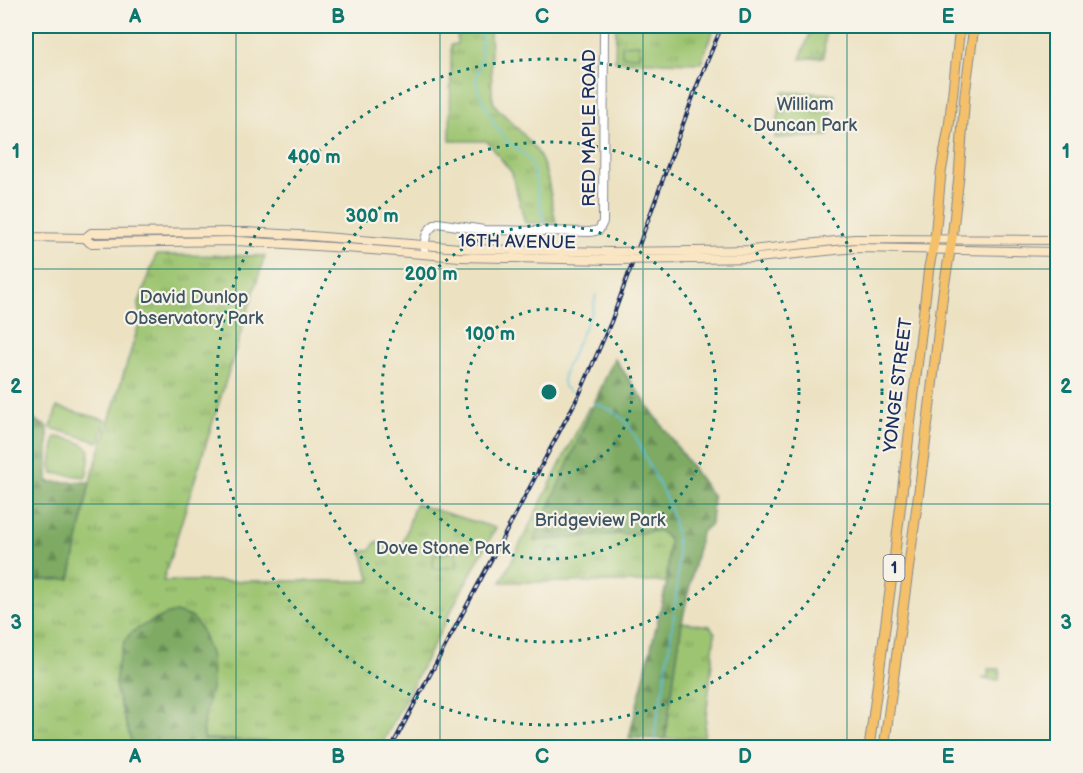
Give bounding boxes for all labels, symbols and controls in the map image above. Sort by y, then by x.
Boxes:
text: A [128,5,142,29]
text: B [331,5,345,29]
text: C [535,5,549,29]
text: D [738,5,752,29]
text: E [942,5,955,29]
street label: RED MAPLE ROAD [579,49,600,207]
park label: William Duncan Park [753,94,857,136]
text: 1 [12,140,20,164]
text: 1 [1062,140,1070,164]
text: 400 m [287,147,341,168]
text: 300 m [345,206,399,227]
street label: 16TH AVENUE [458,230,576,254]
text: 200 m [404,264,458,285]
park label: David Dunlop Observatory Park [124,287,264,329]
street label: YONGE STREET [879,316,917,455]
text: 100 m [465,324,515,345]
text: 2 [10,375,22,399]
text: 2 [1060,375,1072,399]
centre of rings [539,382,559,402]
park label: Bridgeview Park [535,510,666,531]
park label: Dove Stone Park [376,538,510,559]
road number: 1 [884,555,904,581]
text: 3 [10,611,22,635]
text: 3 [1060,611,1072,635]
text: A [128,745,142,769]
text: B [331,745,345,769]
text: C [535,745,549,769]
text: D [738,745,752,769]
text: E [942,745,955,769]

